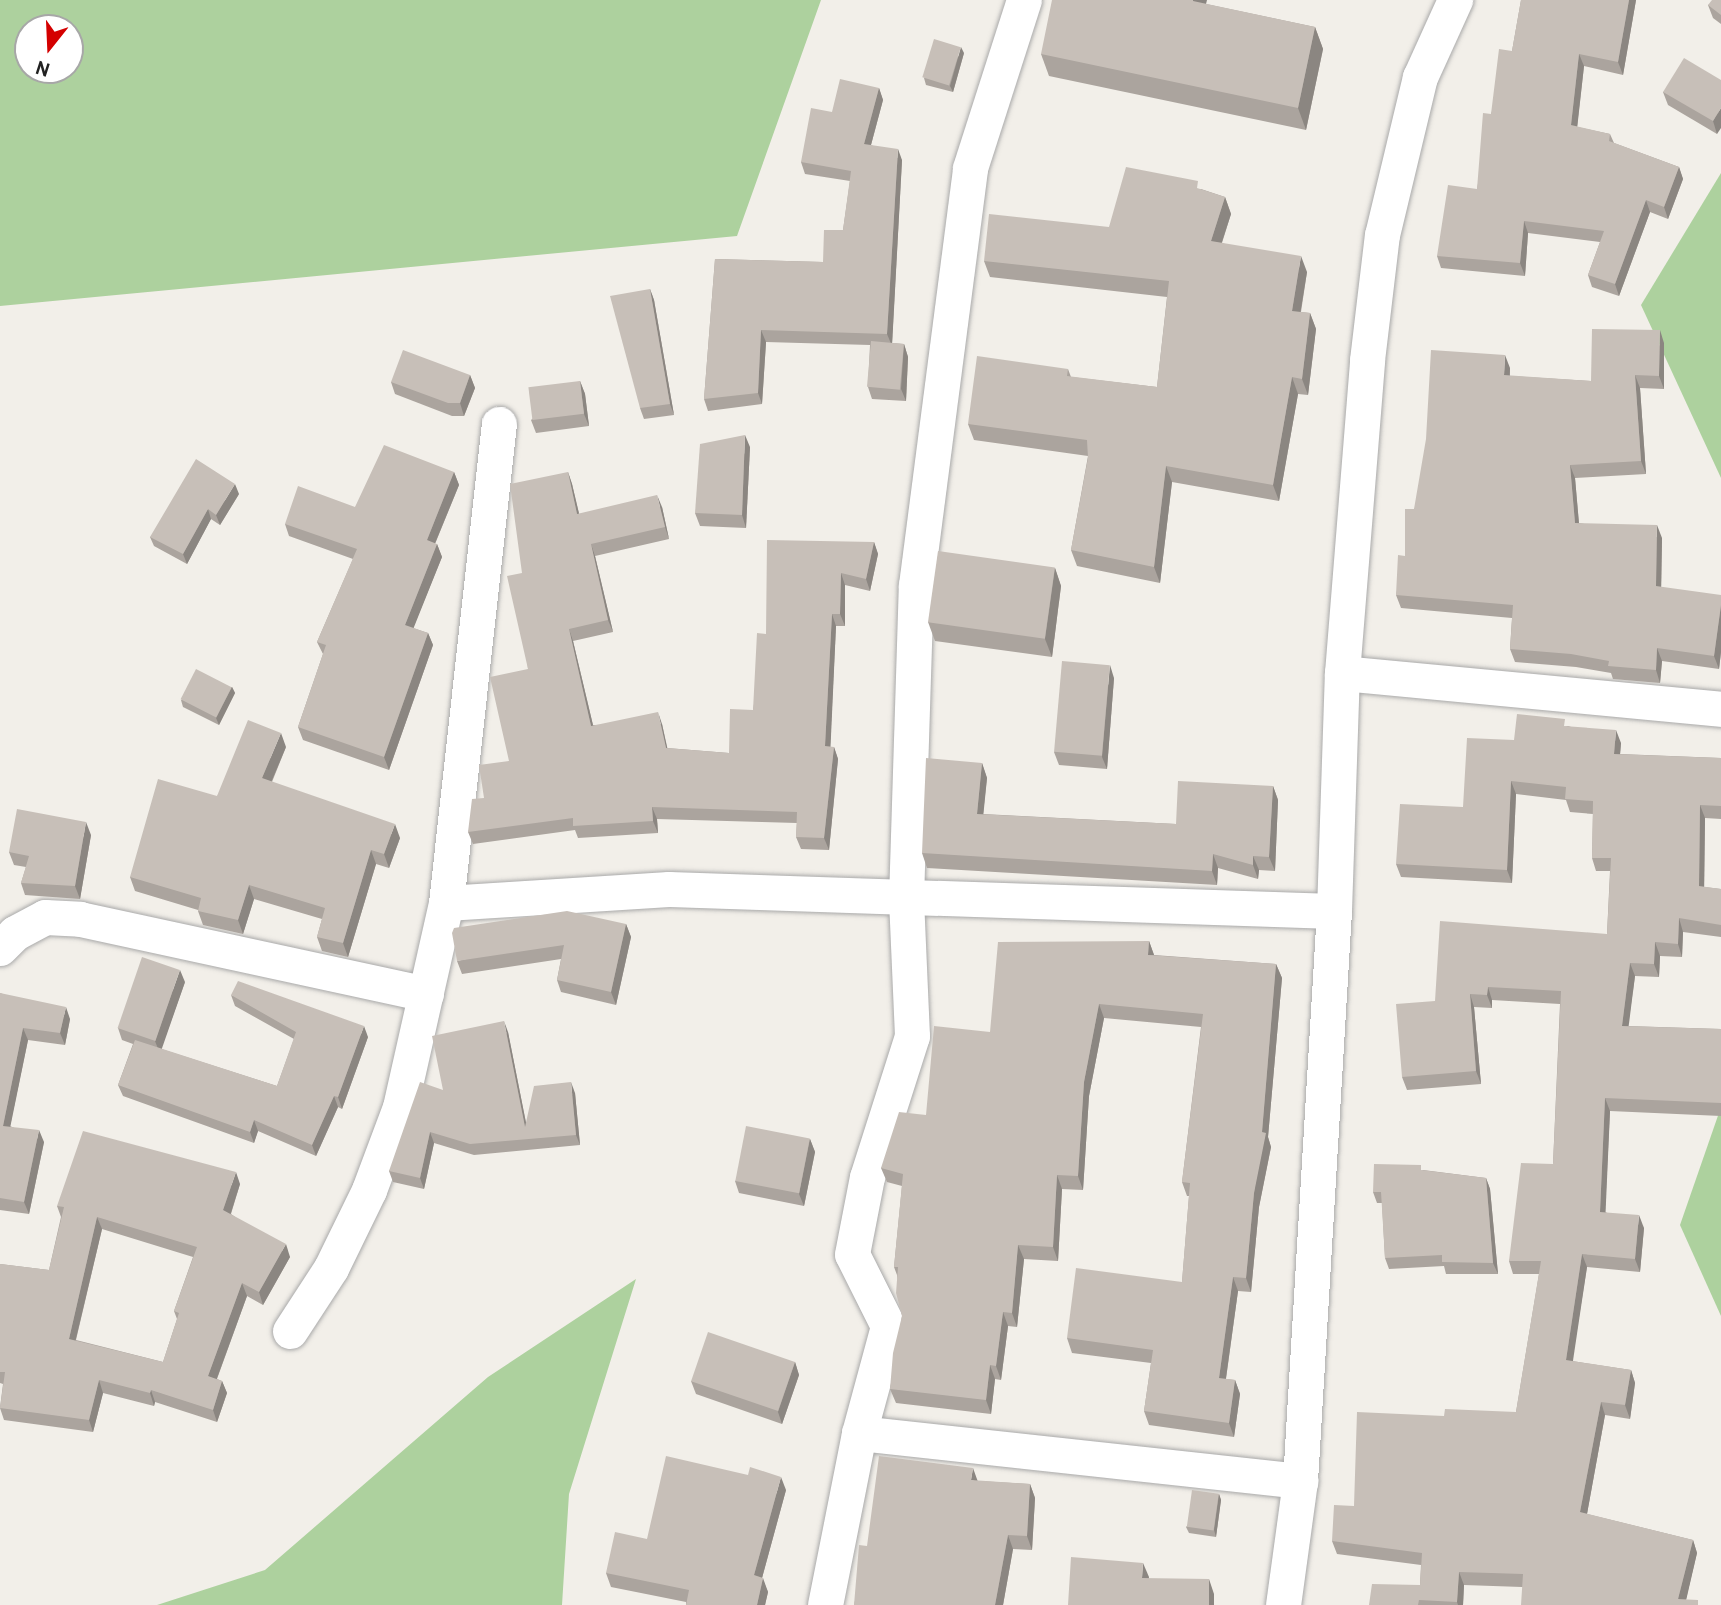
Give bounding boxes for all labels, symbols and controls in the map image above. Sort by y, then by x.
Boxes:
north arrow [14,14,84,84]
text: N [33,54,53,81]

